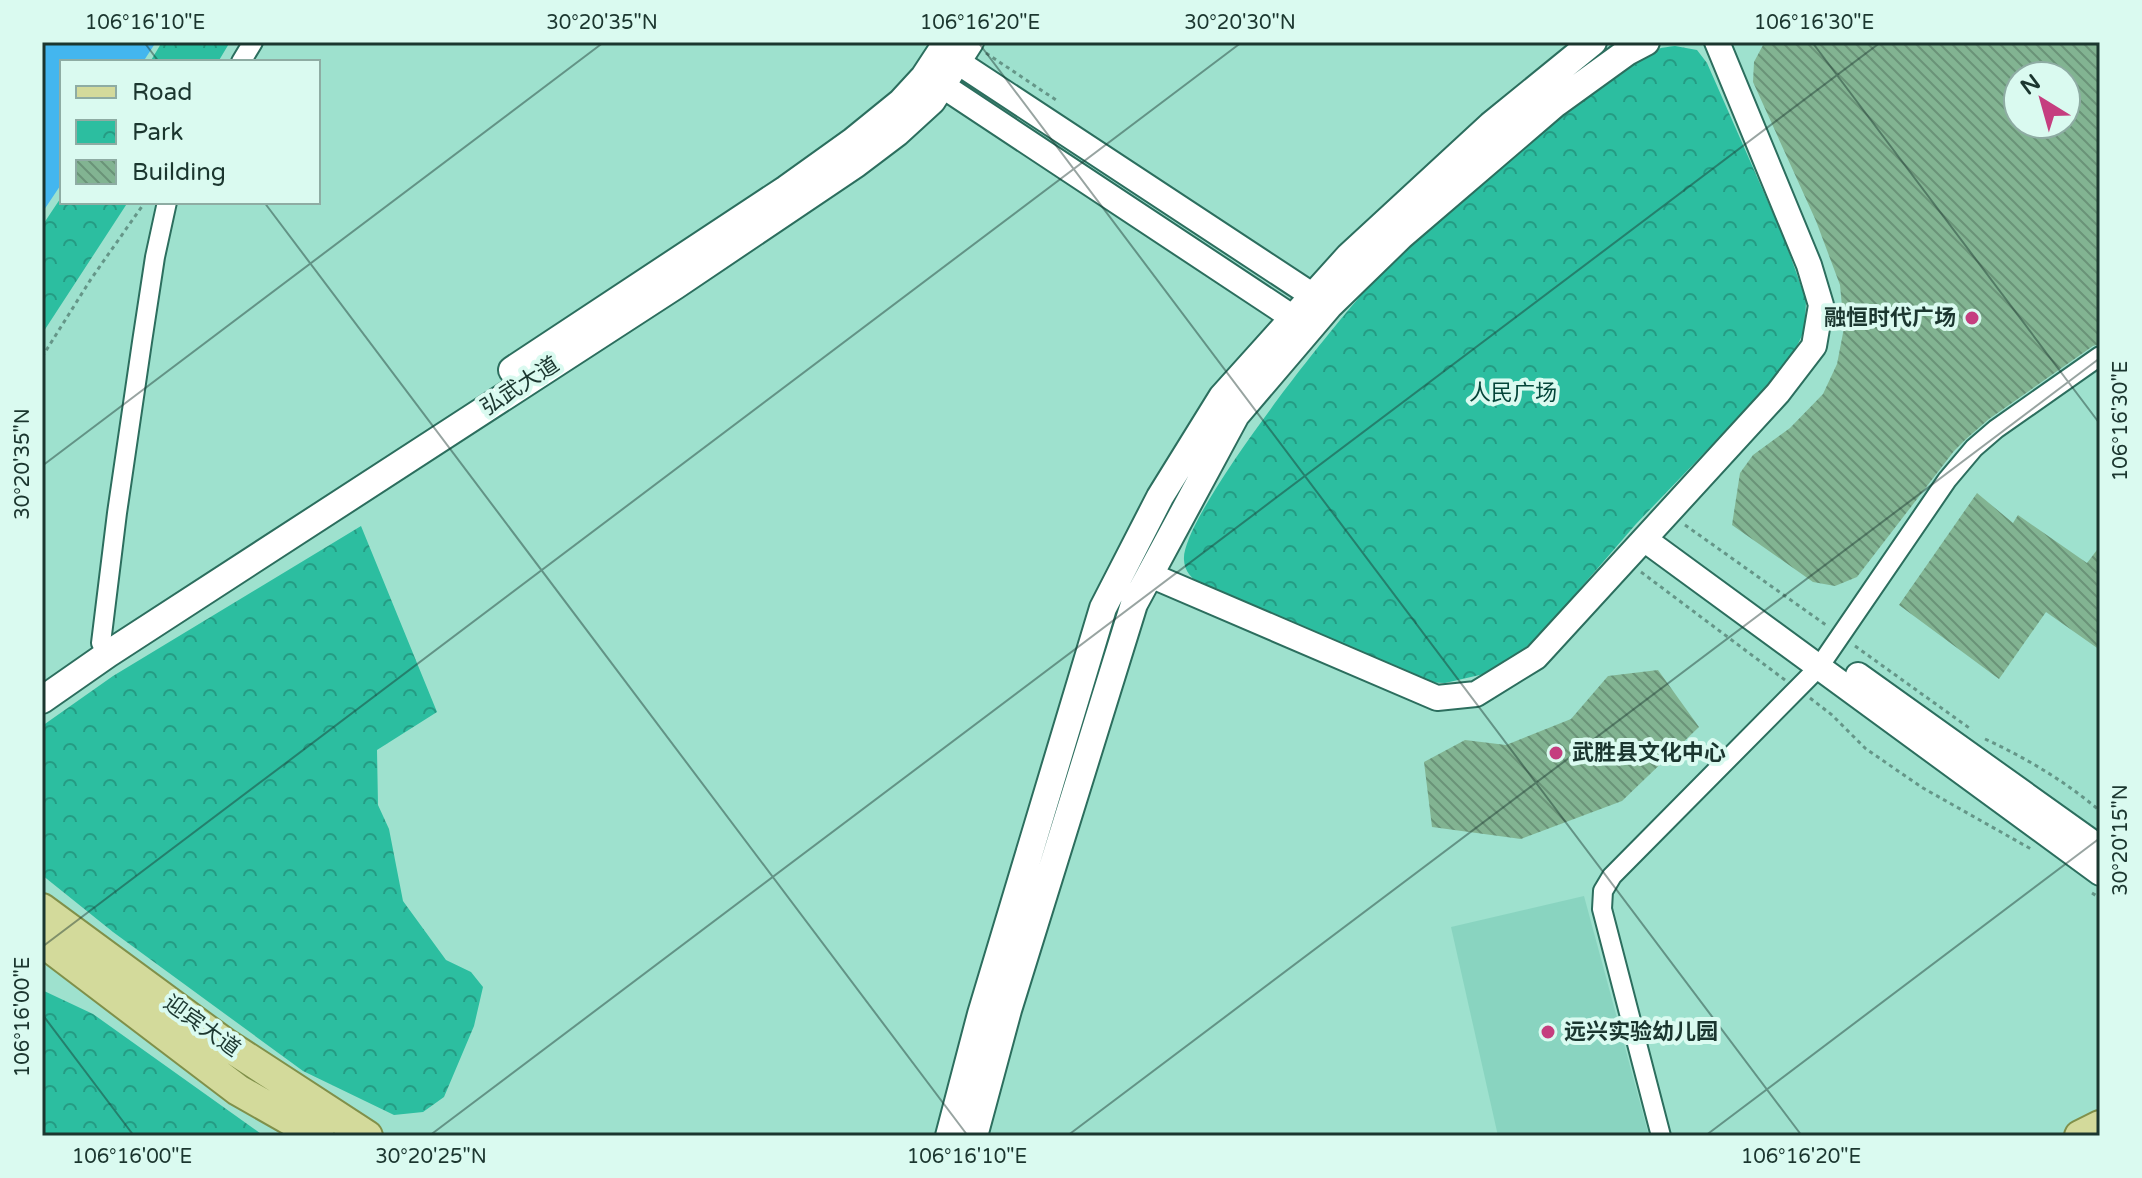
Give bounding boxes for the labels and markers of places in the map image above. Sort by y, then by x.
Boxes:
place label: 融恒时代广场 [1824,305,1956,331]
marker: 融恒时代广场 [1963,309,1981,327]
place label: 武胜县文化中心 [1572,740,1726,766]
marker: 武胜县文化中心 [1547,744,1565,762]
place label: 远兴实验幼儿园 [1564,1019,1718,1045]
marker: 远兴实验幼儿园 [1539,1023,1557,1041]

